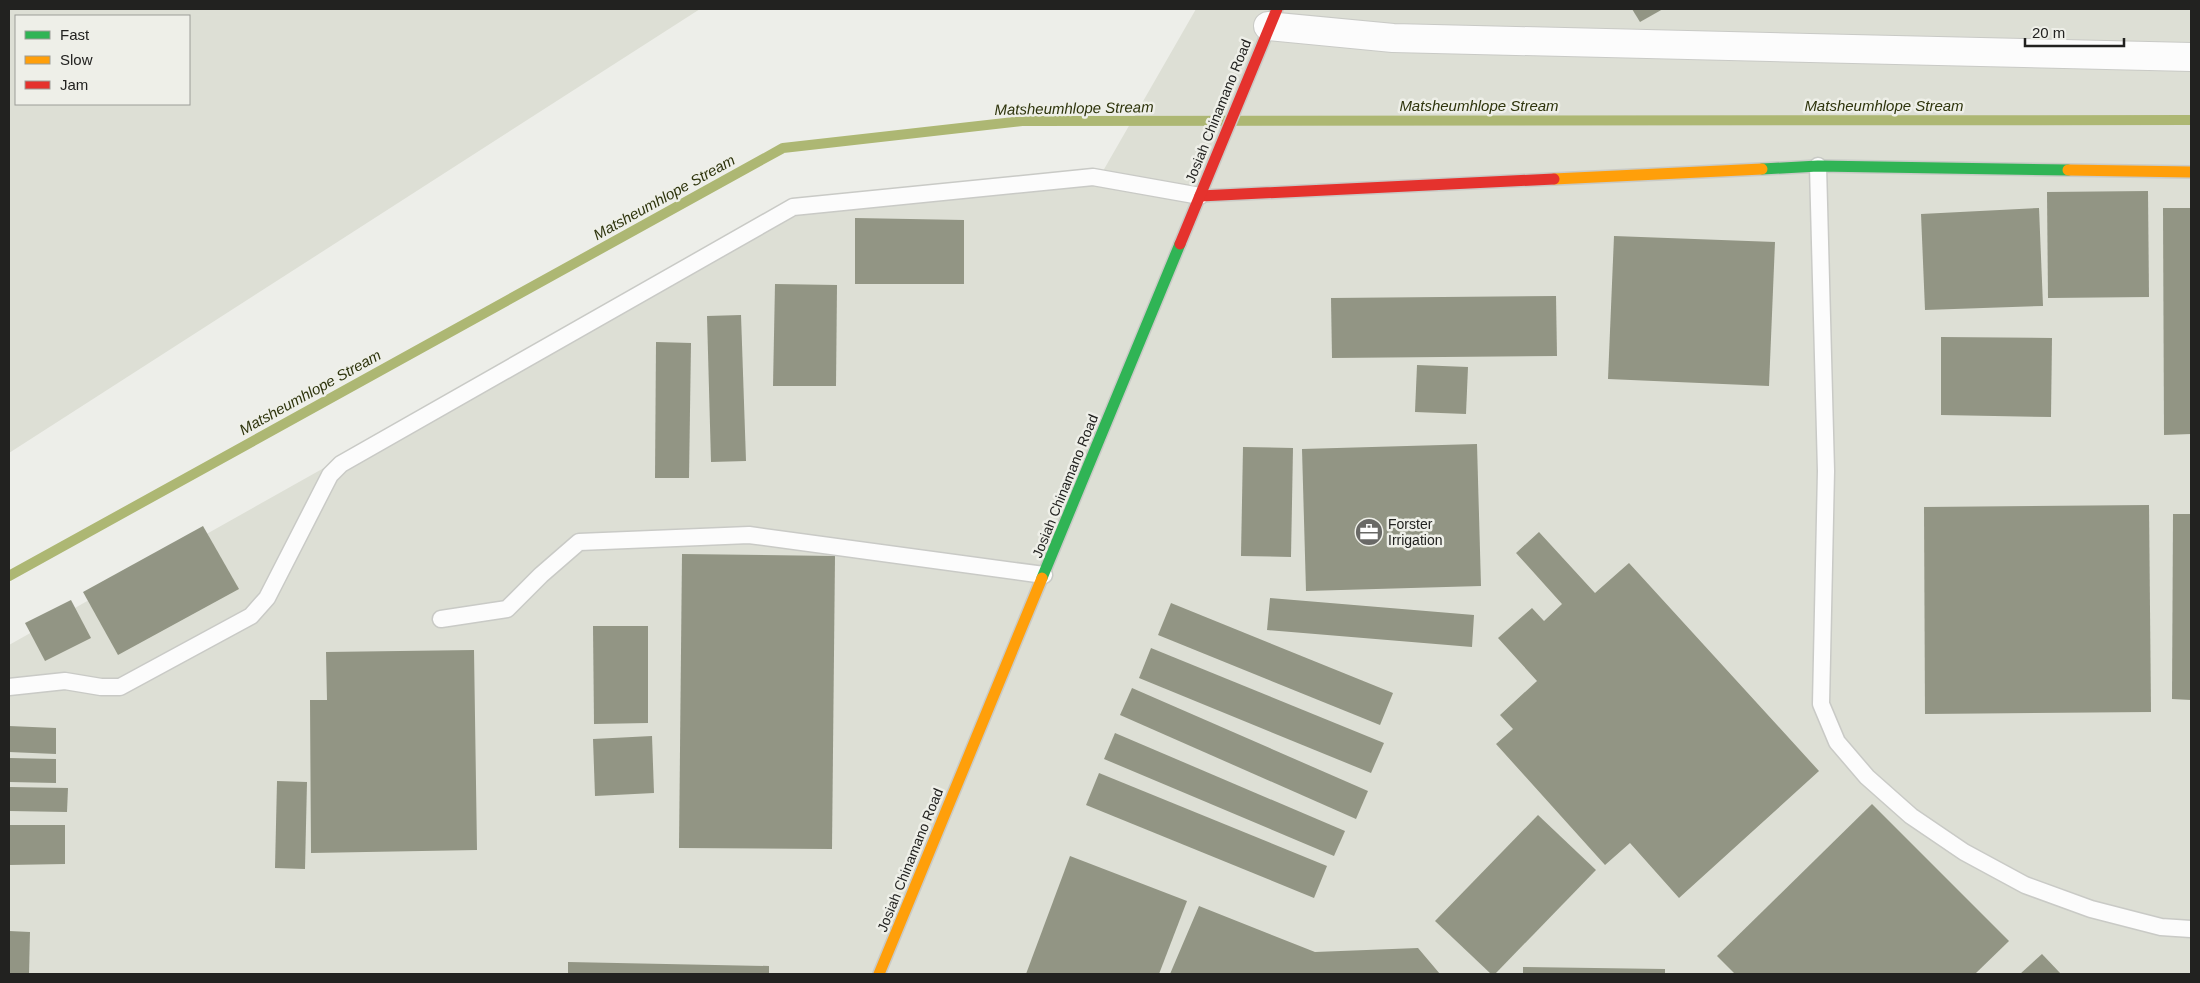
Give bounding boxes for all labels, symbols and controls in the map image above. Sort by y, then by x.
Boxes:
legend [15,15,190,105]
scale bar [2025,15,2124,47]
text: 20 m [2032,24,2065,41]
text: Fast [60,26,90,43]
street label: Josiah Chinamano Road [1182,37,1254,185]
text: Slow [60,51,93,68]
text: Jam [60,76,88,93]
water label: Matsheumhlope Stream [1399,97,1559,114]
water label: Matsheumhlope Stream [1804,97,1964,114]
water label: Matsheumhlope Stream [994,98,1154,118]
water label: Matsheumhlope Stream [590,151,738,243]
water label: Matsheumhlope Stream [236,346,384,438]
street label: Josiah Chinamano Road [1029,412,1101,560]
place label: Forster Irrigation [1388,516,1442,548]
office icon: Forster Irrigation [1354,517,1384,547]
street label: Josiah Chinamano Road [874,786,946,934]

